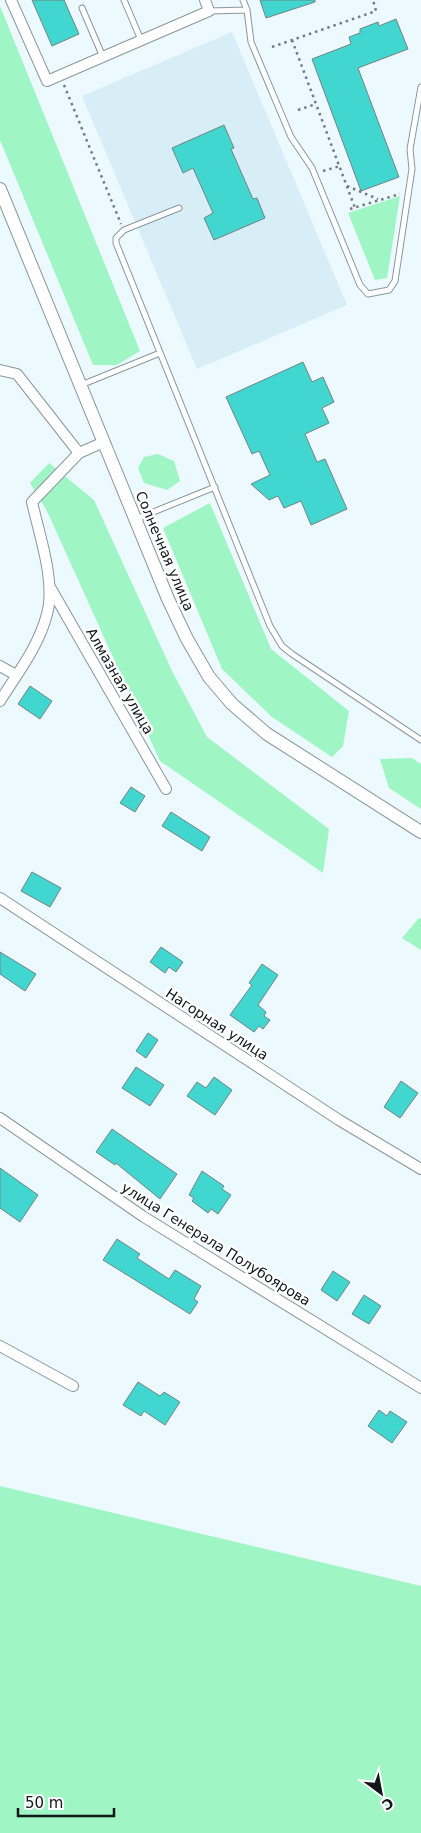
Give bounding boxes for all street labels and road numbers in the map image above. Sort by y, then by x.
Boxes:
street label: Солнечная улица [133,489,197,613]
street label: Алмазная улица [83,625,157,737]
street label: Нагорная улица [163,985,271,1063]
street label: улица Генерала Полубоярова [119,1179,313,1309]

